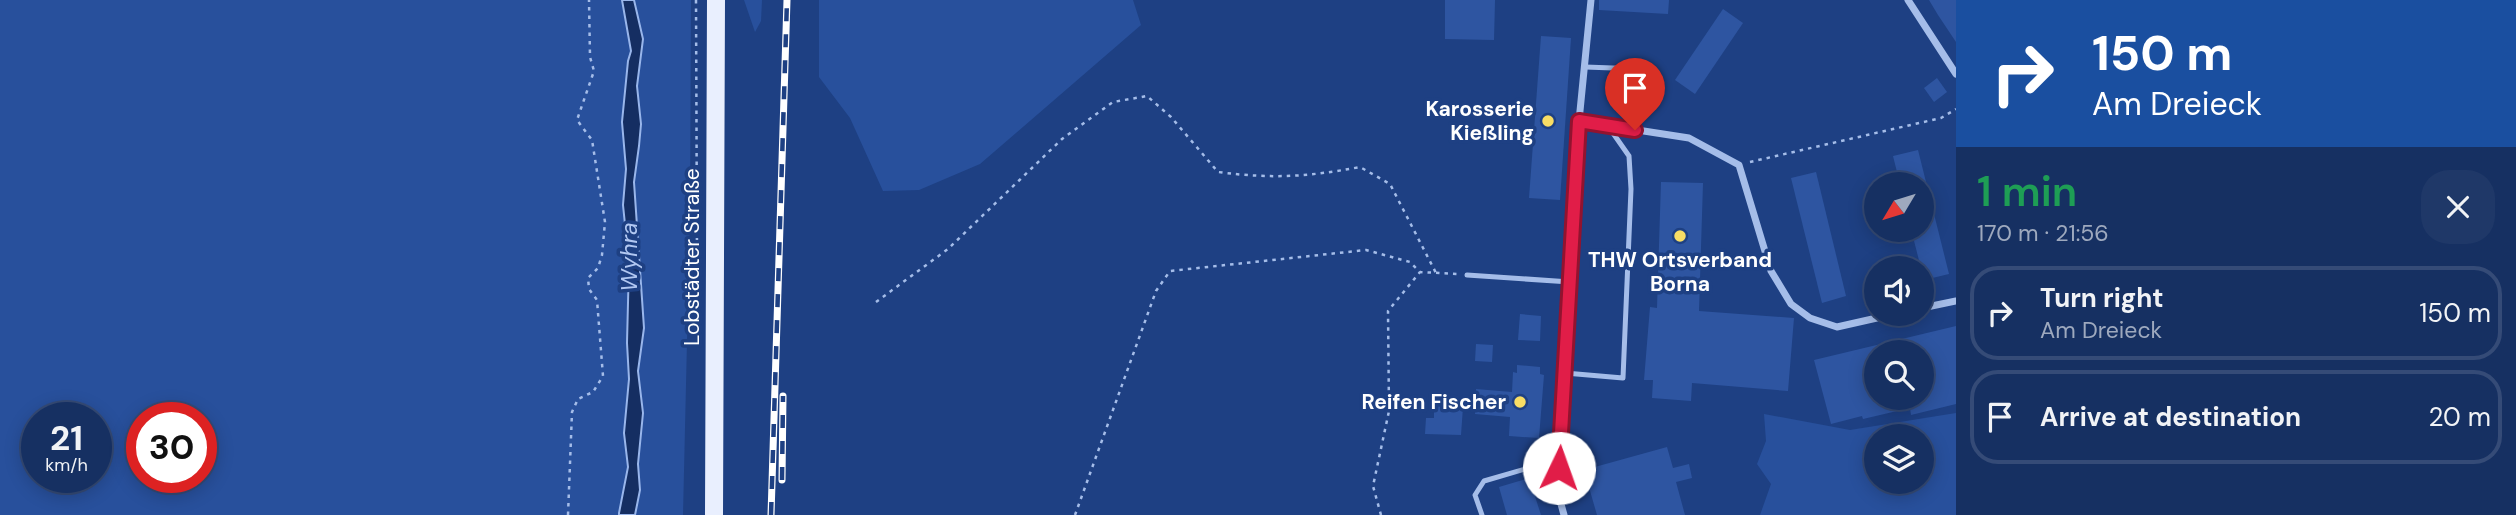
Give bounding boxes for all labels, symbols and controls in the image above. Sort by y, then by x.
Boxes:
text: 150 m [2092,21,2232,85]
icon: right [1977,28,2068,119]
pin [1605,58,1665,130]
icon: arrive [1616,69,1654,107]
text: Am Dreieck [2092,83,2262,125]
place label: Karosserie Kießling [1426,95,1534,147]
marker: Karosserie Kießling [1540,113,1556,129]
text: 1 min [1977,164,2077,219]
street label: Lobstädter Straße [678,168,706,346]
button: close [2421,170,2495,244]
north arrow [1864,172,1934,242]
map controls [1864,172,1934,494]
text: 170 m · 21:56 [1977,218,2109,248]
water label: Wyhra [614,222,644,292]
marker: THW Ortsverband Borna [1672,228,1688,244]
place label: THW Ortsverband Borna [1588,246,1772,298]
button: sound [1864,256,1934,326]
text: Turn right [2040,281,2164,315]
icon: right [1981,294,2019,332]
text: 150 m [2419,296,2491,330]
text: Am Dreieck [2040,315,2162,345]
button: search [1864,340,1934,410]
place label: Reifen Fischer [1362,388,1506,416]
marker: Reifen Fischer [1512,394,1528,410]
icon: arrive [1981,398,2019,436]
text: Arrive at destination [2040,400,2301,434]
text: 20 m [2428,400,2491,434]
speed limit sign: 30 [126,402,217,493]
text: 21 [50,415,83,461]
button: layers [1864,424,1934,494]
position arrow [1522,431,1596,505]
text: km/h [45,453,88,477]

